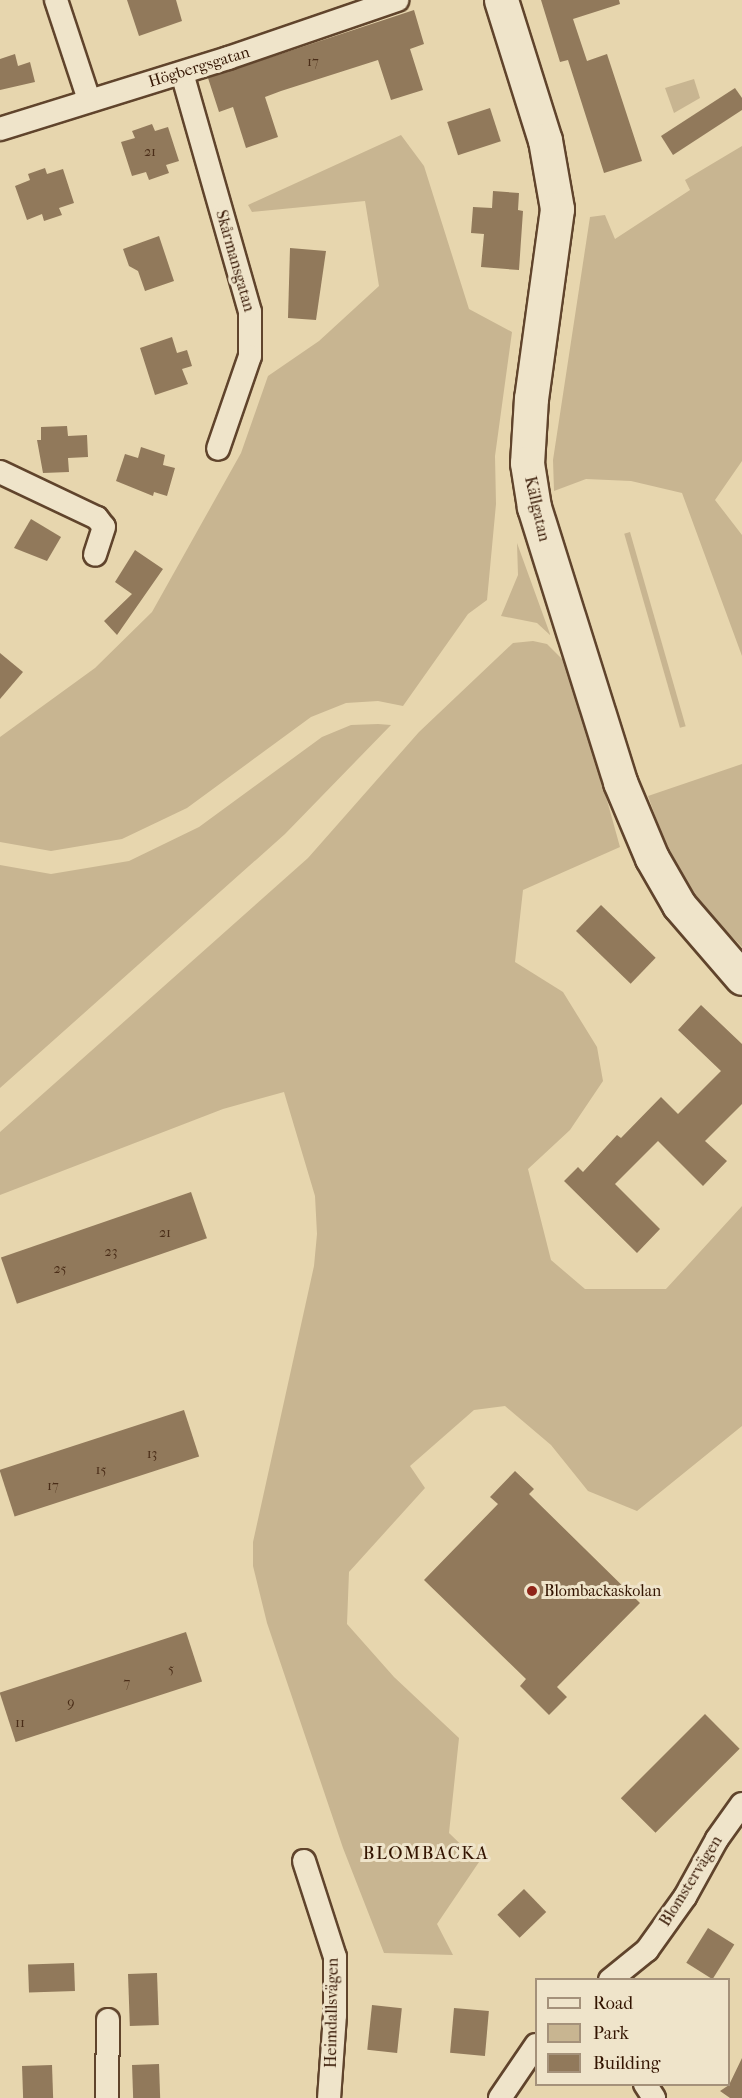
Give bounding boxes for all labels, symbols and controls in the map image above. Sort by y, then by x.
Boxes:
street label: Högbergsgatan [146,42,252,92]
house number: 17 [307,54,319,70]
house number: 21 [144,144,156,160]
street label: Skårmansgatan [211,208,259,314]
street label: Källgatan [520,475,554,543]
house number: 21 [159,1225,171,1241]
house number: 23 [105,1244,117,1260]
house number: 25 [53,1261,67,1277]
house number: 13 [147,1446,157,1462]
house number: 15 [96,1462,106,1478]
house number: 17 [47,1478,59,1494]
place label: Blombackaskolan [544,1581,661,1601]
marker: Blombackaskolan [525,1584,539,1598]
house number: 5 [168,1661,174,1677]
house number: 7 [124,1675,130,1691]
house number: 9 [67,1695,75,1711]
house number: 11 [15,1715,25,1731]
street label: Blomstervägen [655,1832,727,1930]
district label: BLOMBACKA [363,1843,489,1865]
street label: Heimdallsvägen [321,1958,343,2068]
legend [535,1978,730,2086]
text: Road [593,1993,633,2014]
text: Park [593,2023,629,2044]
text: Building [593,2053,660,2074]

